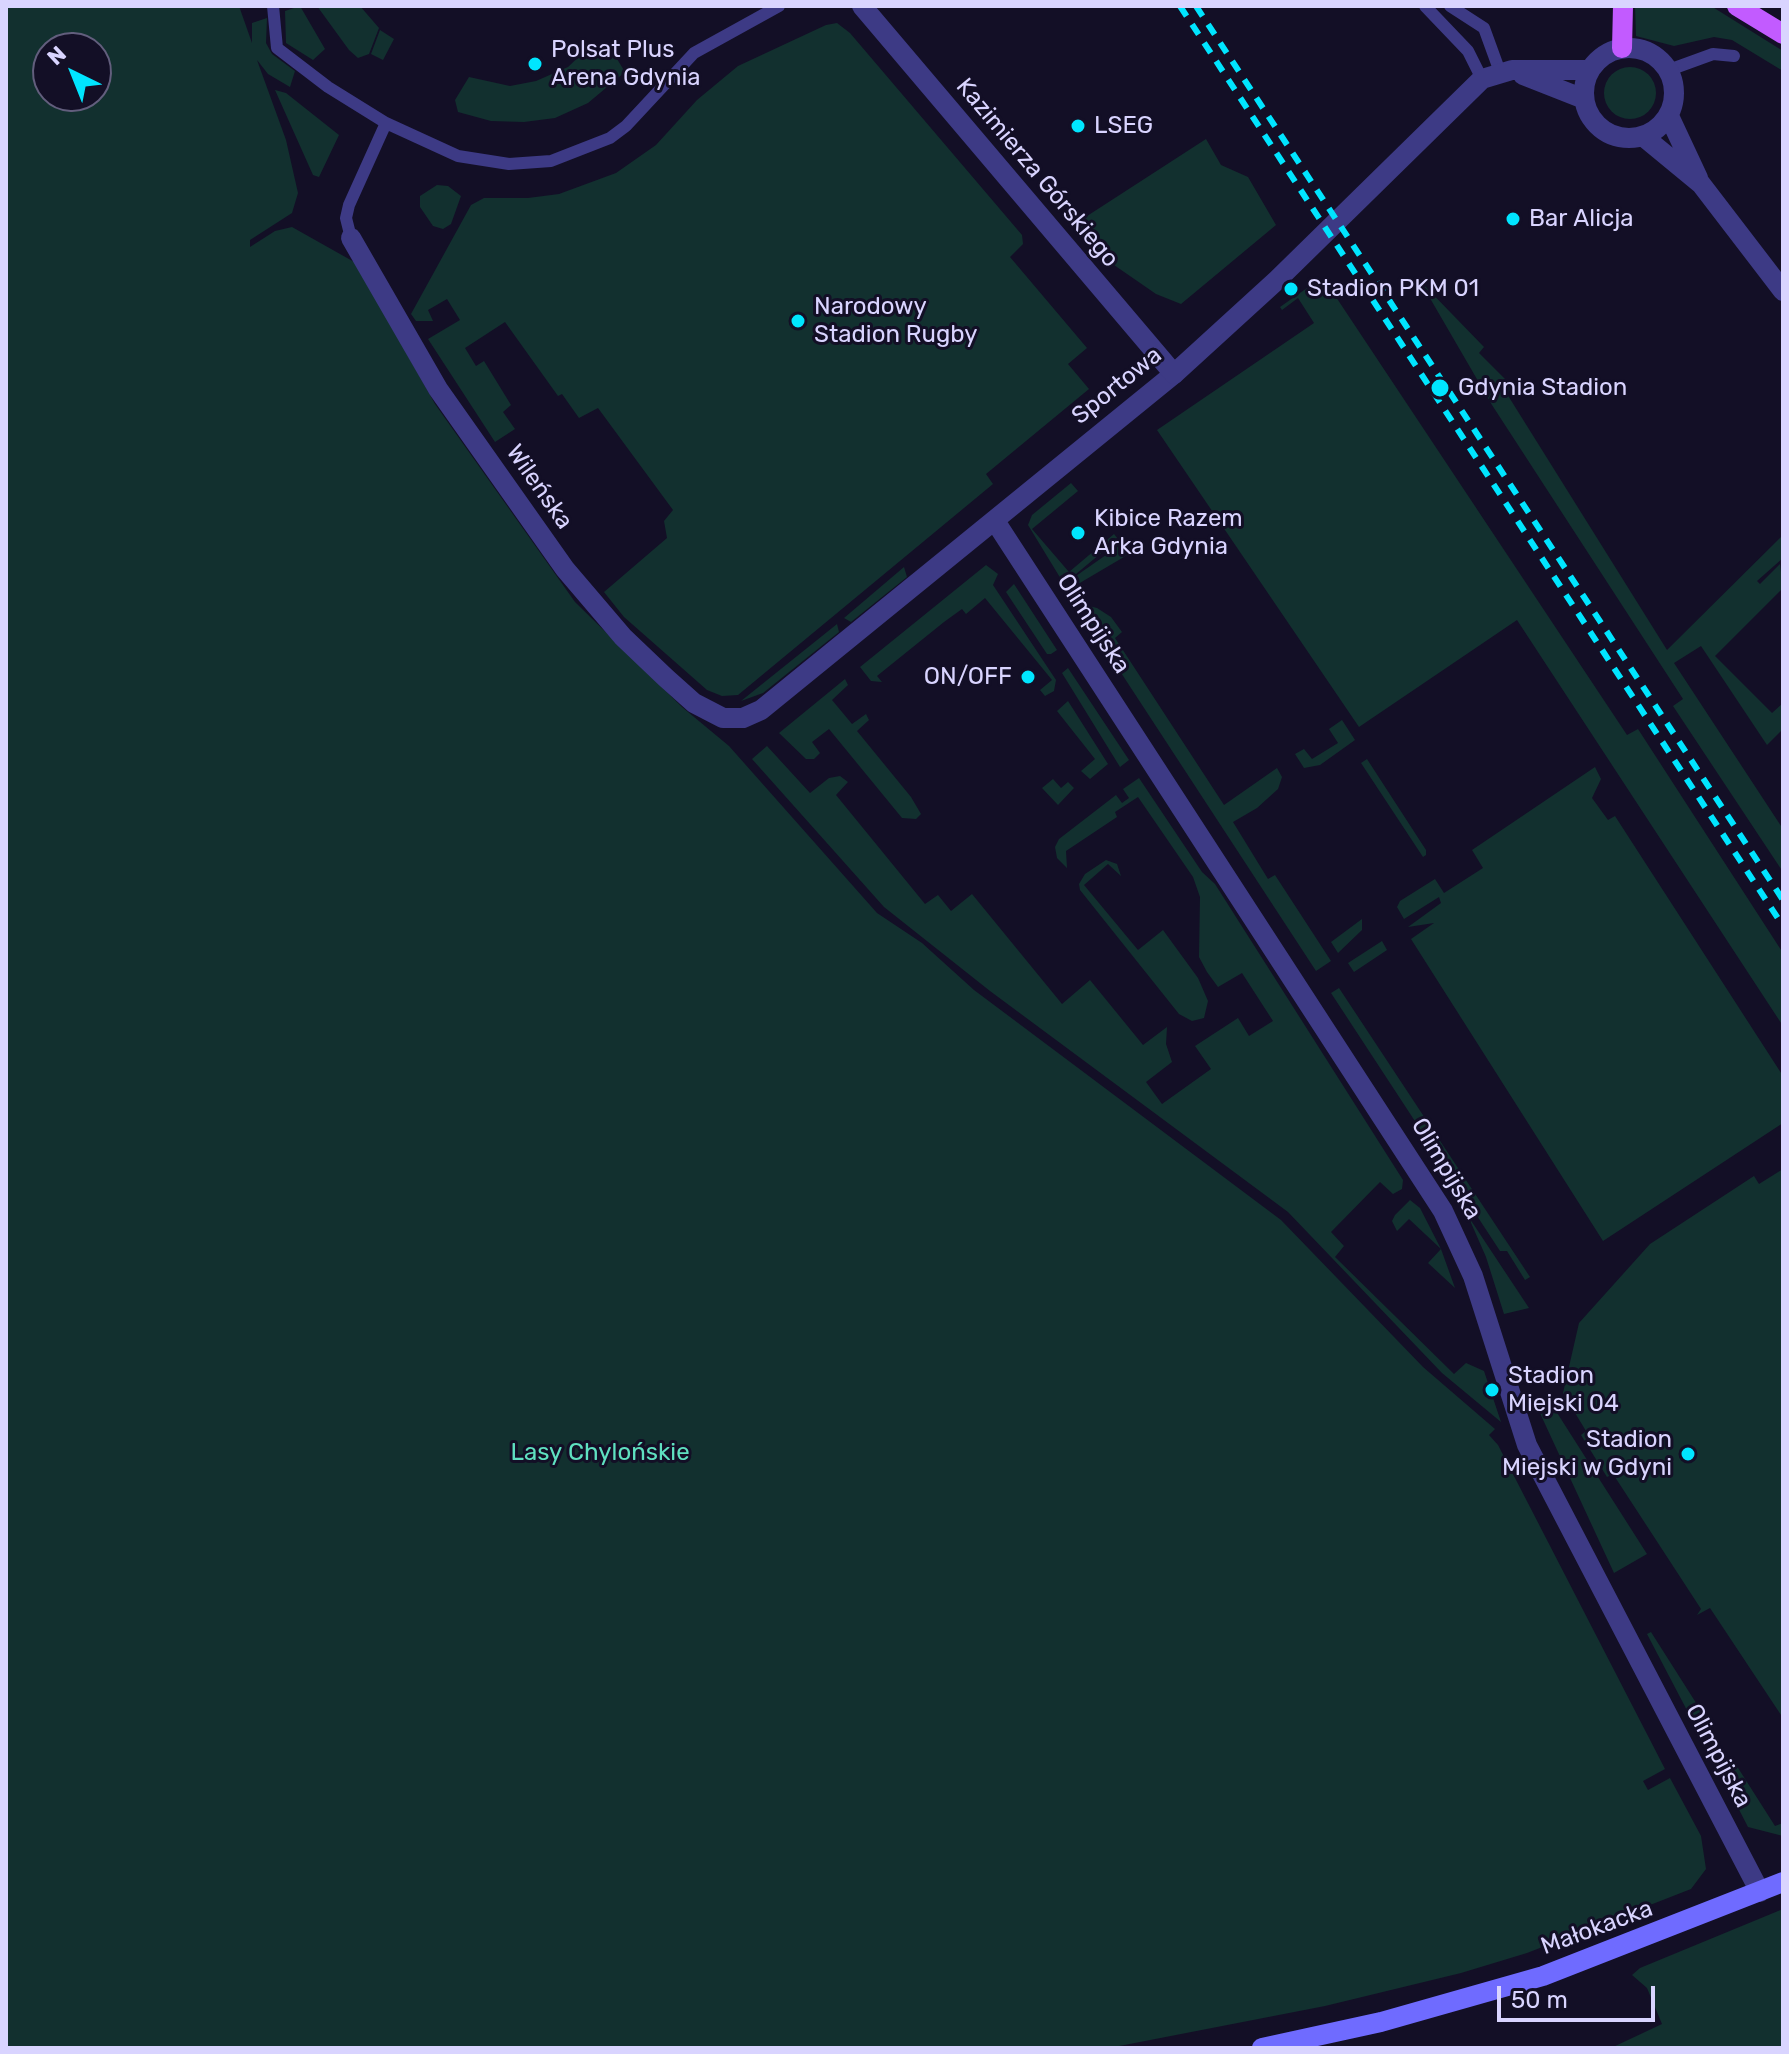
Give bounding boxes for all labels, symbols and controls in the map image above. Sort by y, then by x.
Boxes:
north arrow [32,32,112,112]
place label: Polsat Plus Arena Gdynia [551,36,701,92]
text: N [42,40,72,71]
marker: Polsat Plus Arena Gdynia [526,55,544,73]
street label: Kazimierza Górskiego [950,73,1124,273]
place label: LSEG [1094,112,1153,140]
marker: LSEG [1069,117,1087,135]
place label: Bar Alicja [1529,205,1634,233]
marker: Bar Alicja [1504,210,1522,228]
place label: Stadion PKM 01 [1307,275,1479,303]
marker: Stadion PKM 01 [1282,280,1300,298]
place label: Narodowy Stadion Rugby [814,293,977,349]
marker: Narodowy Stadion Rugby [789,312,807,330]
street label: Sportowa [1066,341,1168,431]
place label: Gdynia Stadion [1458,374,1627,402]
marker: Gdynia Stadion [1429,377,1451,399]
street label: Wileńska [500,439,578,535]
place label: Kibice Razem Arka Gdynia [1094,505,1243,561]
marker: Kibice Razem Arka Gdynia [1069,524,1087,542]
street label: Olimpijska [1050,569,1136,679]
place label: ON/OFF [924,663,1012,691]
marker: ON/OFF [1019,668,1037,686]
street label: Olimpijska [1405,1113,1487,1225]
place label: Stadion Miejski 04 [1508,1362,1619,1418]
marker: Stadion Miejski 04 [1483,1381,1501,1399]
place label: Stadion Miejski w Gdyni [1502,1426,1672,1482]
park label: Lasy Chylońskie [510,1439,690,1467]
marker: Stadion Miejski w Gdyni [1679,1445,1697,1463]
street label: Olimpijska [1679,1699,1757,1813]
street label: Małokacka [1537,1895,1657,1961]
scale bar [1501,1970,1659,2020]
text: 50 m [1511,1986,1568,2014]

